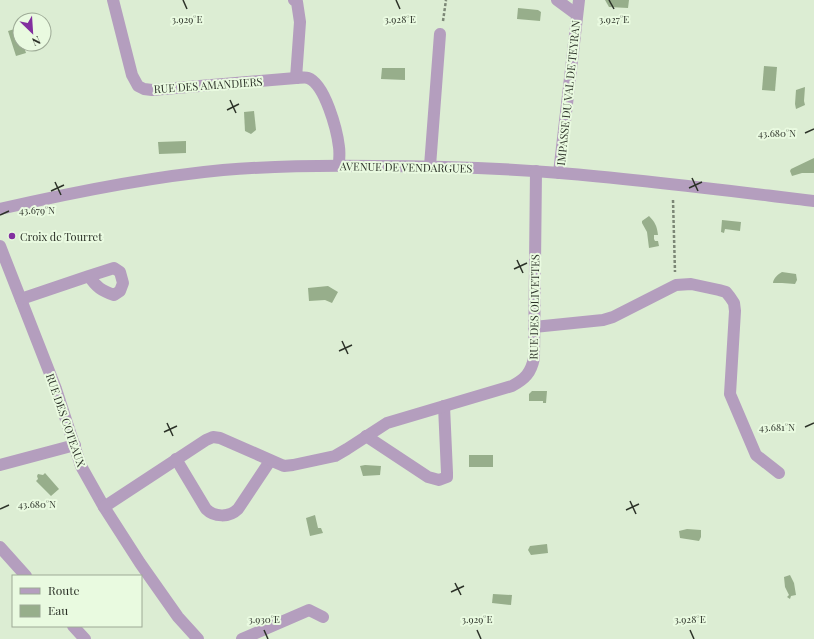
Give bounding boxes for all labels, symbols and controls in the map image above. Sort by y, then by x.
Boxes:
north arrow [12,12,52,52]
text: 3.929°E [171,12,203,26]
text: 3.928°E [384,12,416,26]
text: 3.927°E [599,12,629,26]
street label: IMPASSE DU VAL DE TEYRAN [553,19,583,166]
text: N [30,33,43,50]
street label: RUE DES AMANDIERS [153,74,263,96]
text: 43.680°N [758,126,796,140]
street label: AVENUE DE VENDARGUES [339,158,472,176]
text: 43.679°N [19,203,55,217]
place label: Croix de Tourret [20,229,102,244]
marker: Croix de Tourret [7,231,17,241]
street label: RUE DES OLIVETTES [526,254,542,360]
street label: RUE DES COTEAUX [43,371,89,469]
text: 43.681°N [759,420,795,434]
text: 43.680°N [18,497,56,511]
legend [12,575,142,627]
text: Route [48,582,80,598]
text: Eau [48,602,68,618]
text: 3.930°E [248,612,280,626]
text: 3.929°E [461,612,493,626]
text: 3.928°E [674,612,706,626]

